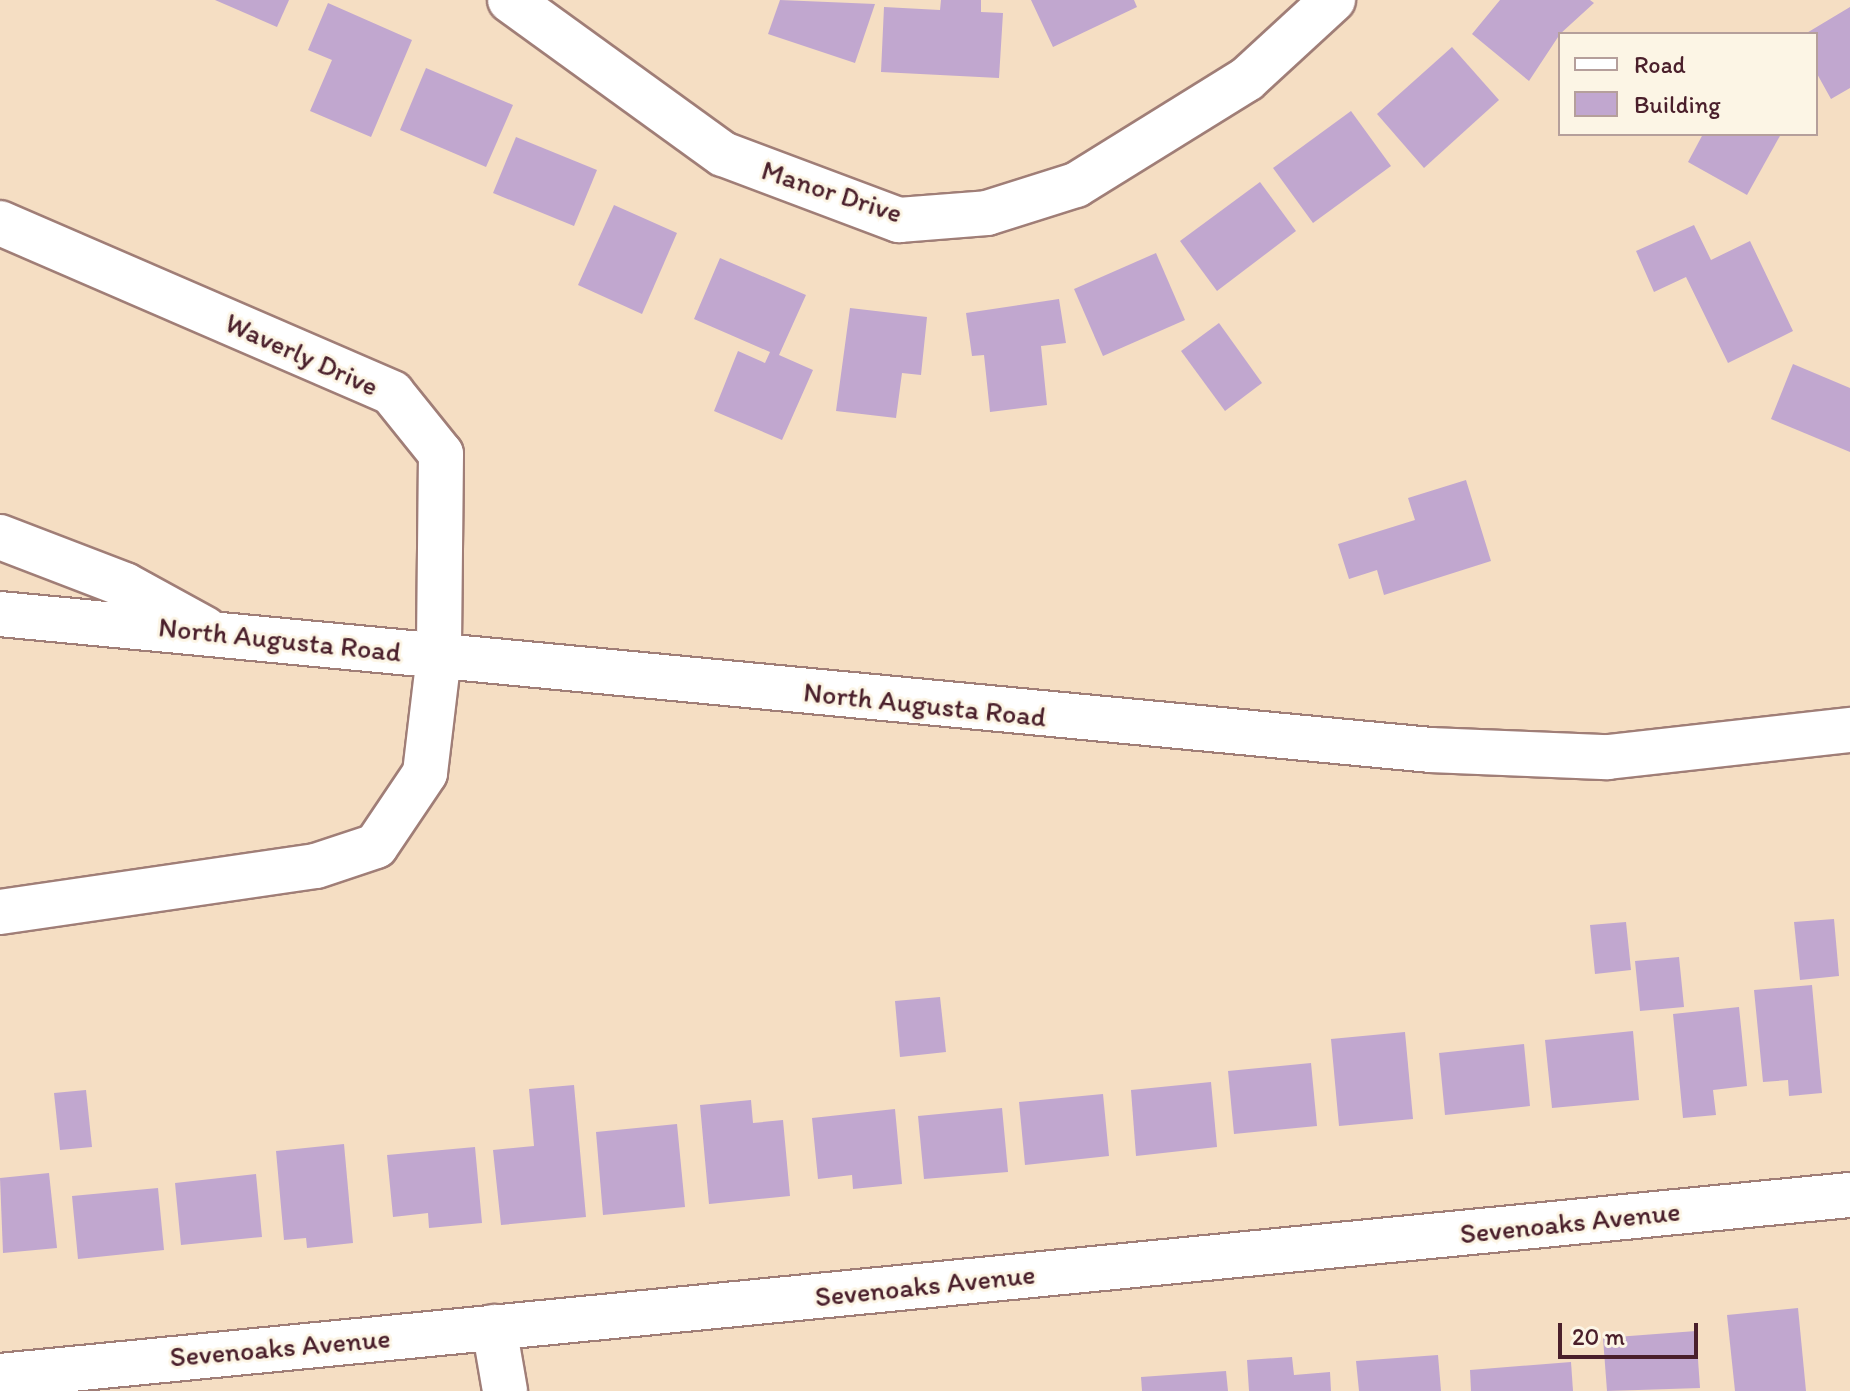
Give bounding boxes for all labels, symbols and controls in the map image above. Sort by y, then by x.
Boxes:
legend [1558,32,1818,136]
text: Road [1634,50,1686,79]
text: Building [1634,90,1721,119]
street label: Manor Drive [757,152,907,230]
street label: Waverly Drive [220,305,384,403]
street label: North Augusta Road [157,610,403,668]
street label: North Augusta Road [802,675,1048,733]
street label: Sevenoaks Avenue [1459,1194,1681,1250]
street label: Sevenoaks Avenue [814,1257,1036,1313]
scale bar [1562,1307,1702,1357]
street label: Sevenoaks Avenue [169,1321,391,1373]
text: 20 m [1572,1322,1625,1351]

